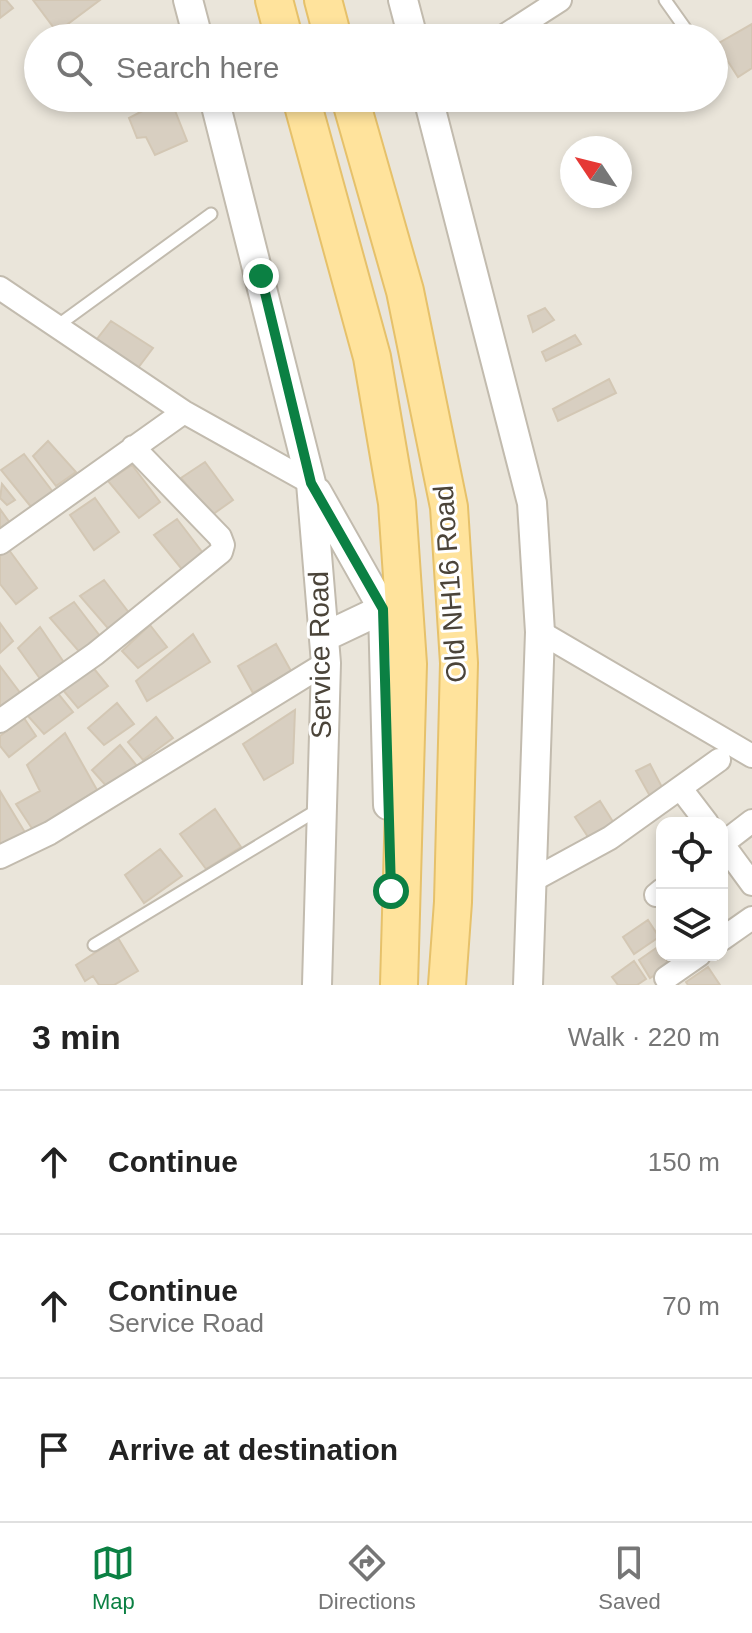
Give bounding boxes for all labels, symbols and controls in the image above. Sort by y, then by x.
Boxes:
search box [24,24,728,112]
icon: search [52,46,96,90]
text: Search here [116,51,279,84]
north arrow [560,136,632,208]
route end [243,258,279,294]
street label: Old NH16 Road [428,484,472,684]
street label: Service Road [303,571,337,739]
map controls [656,817,728,961]
button: locate [656,817,728,889]
route start [373,873,409,909]
button: layers [656,889,728,961]
text: 3 min [32,1018,121,1056]
text: Walk · 220 m [568,1022,720,1052]
icon: ahead [32,1140,76,1184]
text: Continue [108,1145,238,1178]
text: 150 m [648,1147,720,1177]
text: Continue [108,1274,238,1307]
icon: ahead [32,1284,76,1328]
text: 70 m [662,1291,720,1321]
text: Service Road [108,1308,264,1338]
icon: arrive [32,1428,76,1472]
text: Arrive at destination [108,1433,398,1466]
tab: Map [91,1541,135,1615]
tab: Directions [318,1541,416,1615]
tab: Saved [598,1541,661,1615]

